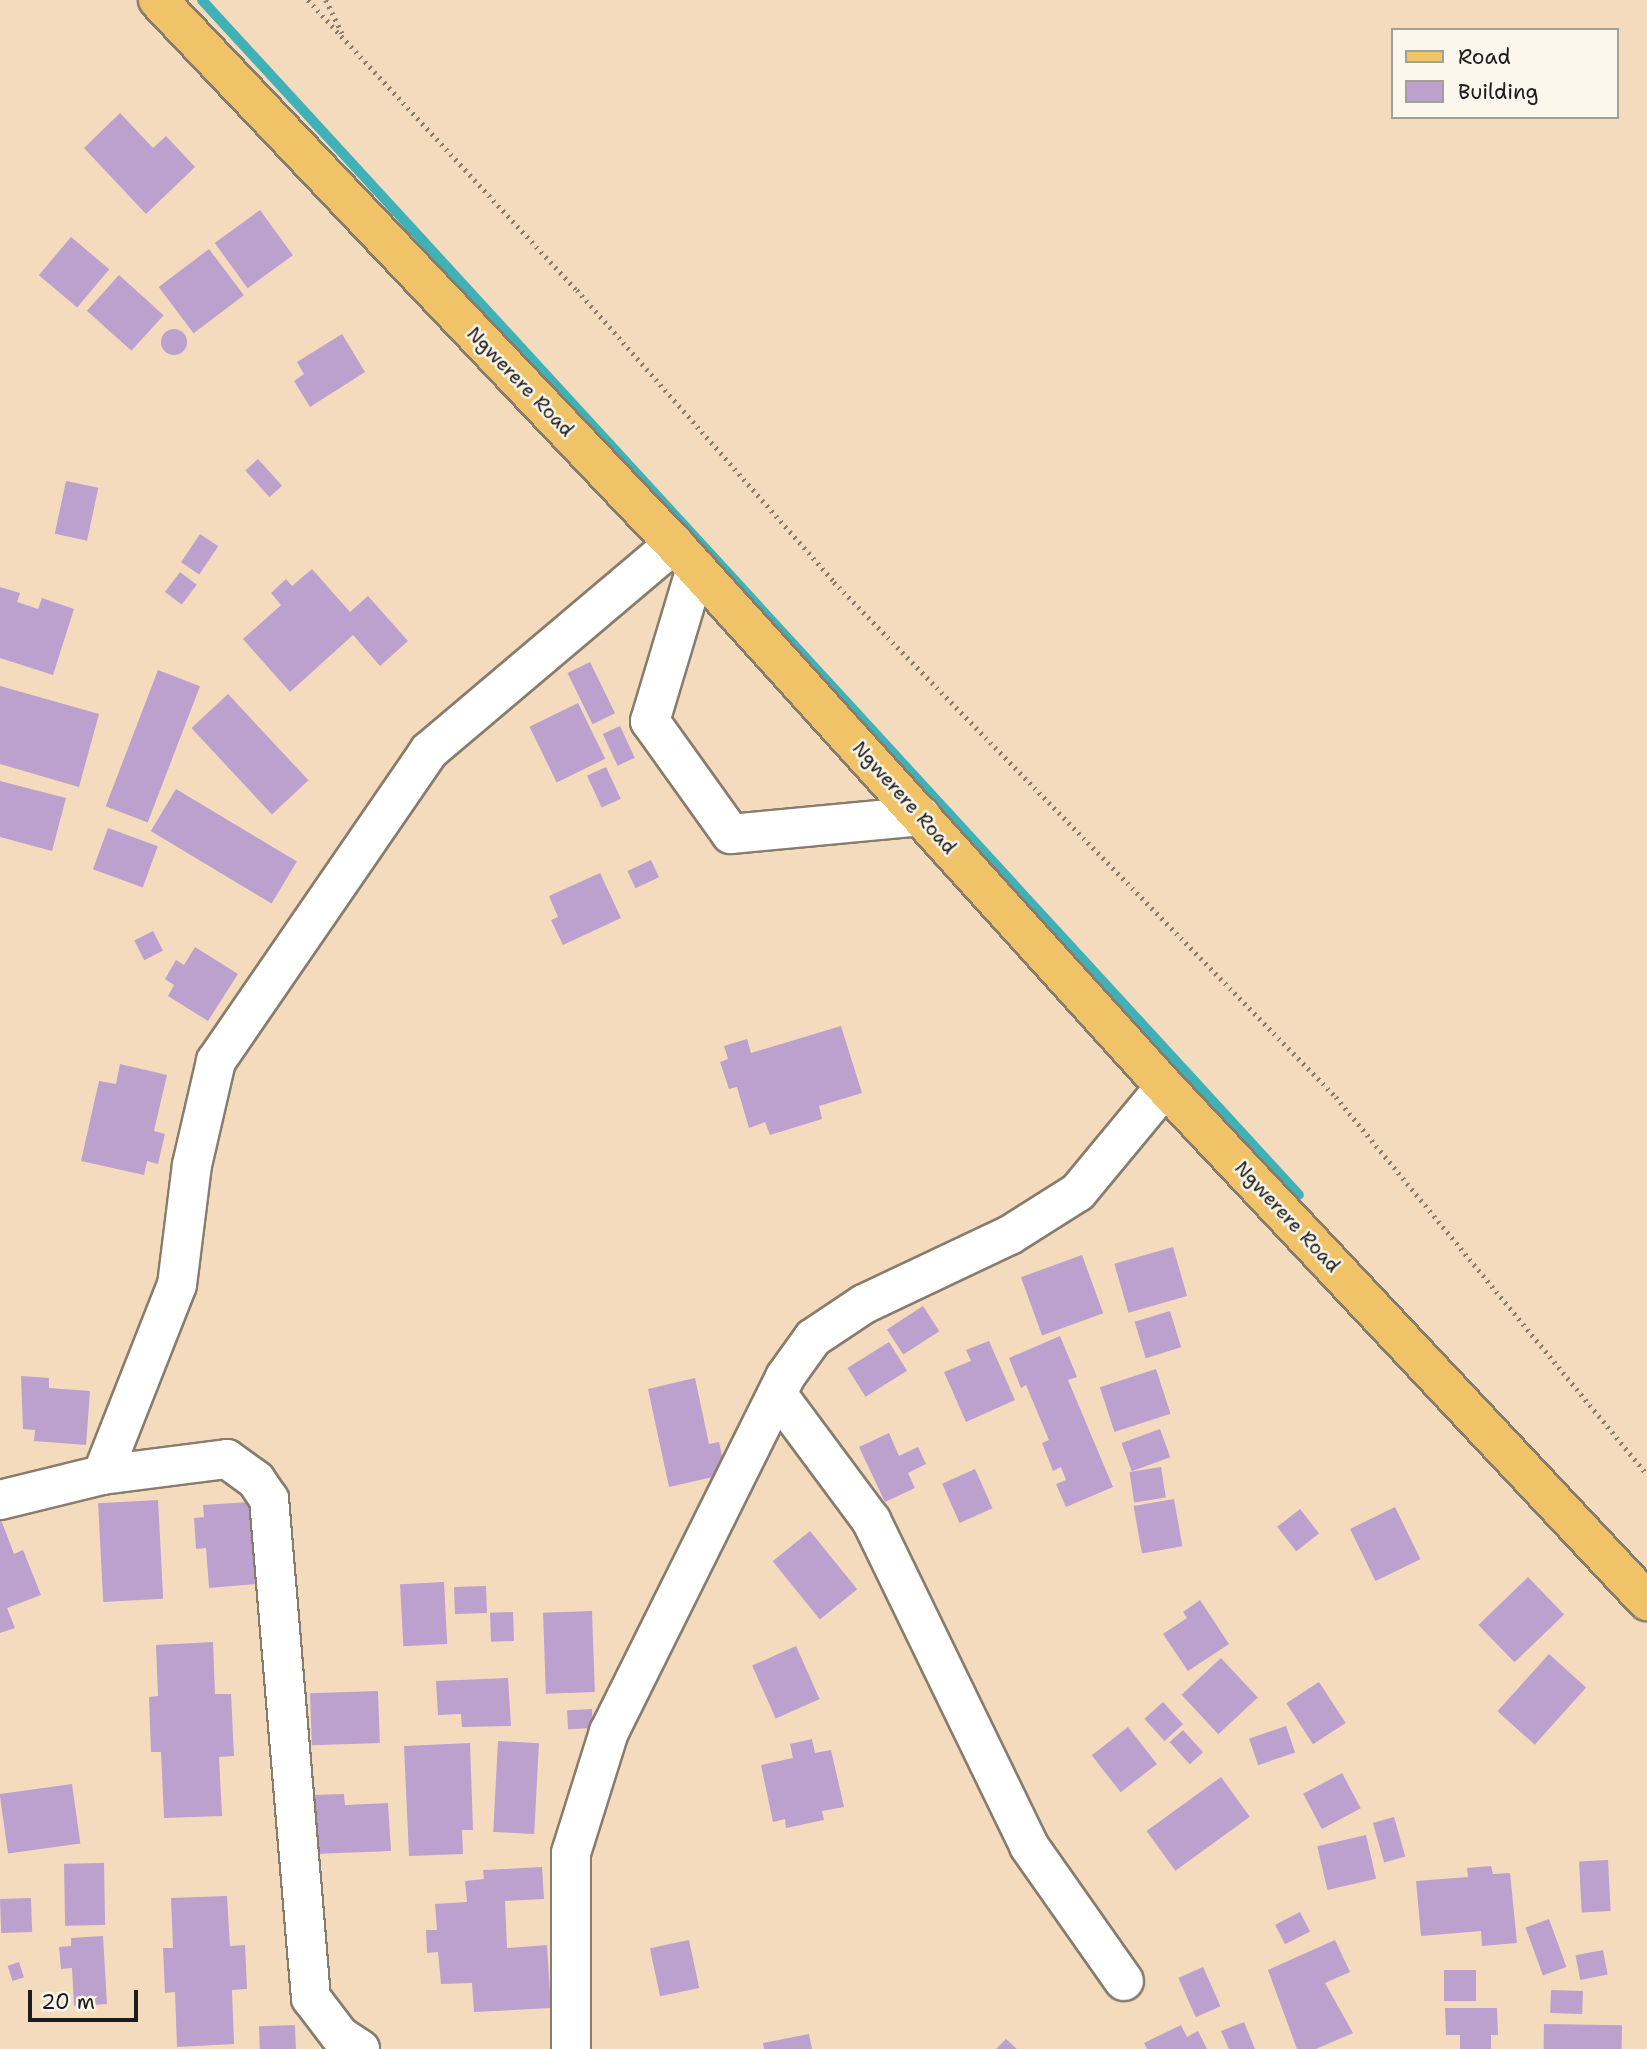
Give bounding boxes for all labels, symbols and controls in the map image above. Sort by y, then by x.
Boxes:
legend [1392,28,1619,119]
text: Road [1458,43,1511,71]
text: Building [1458,78,1538,106]
street label: Ngwerere Road [462,322,578,442]
street label: Ngwerere Road [848,737,960,859]
street label: Ngwerere Road [1230,1157,1344,1277]
scale bar [32,1976,142,2020]
text: 20 m [41,1988,95,2016]

